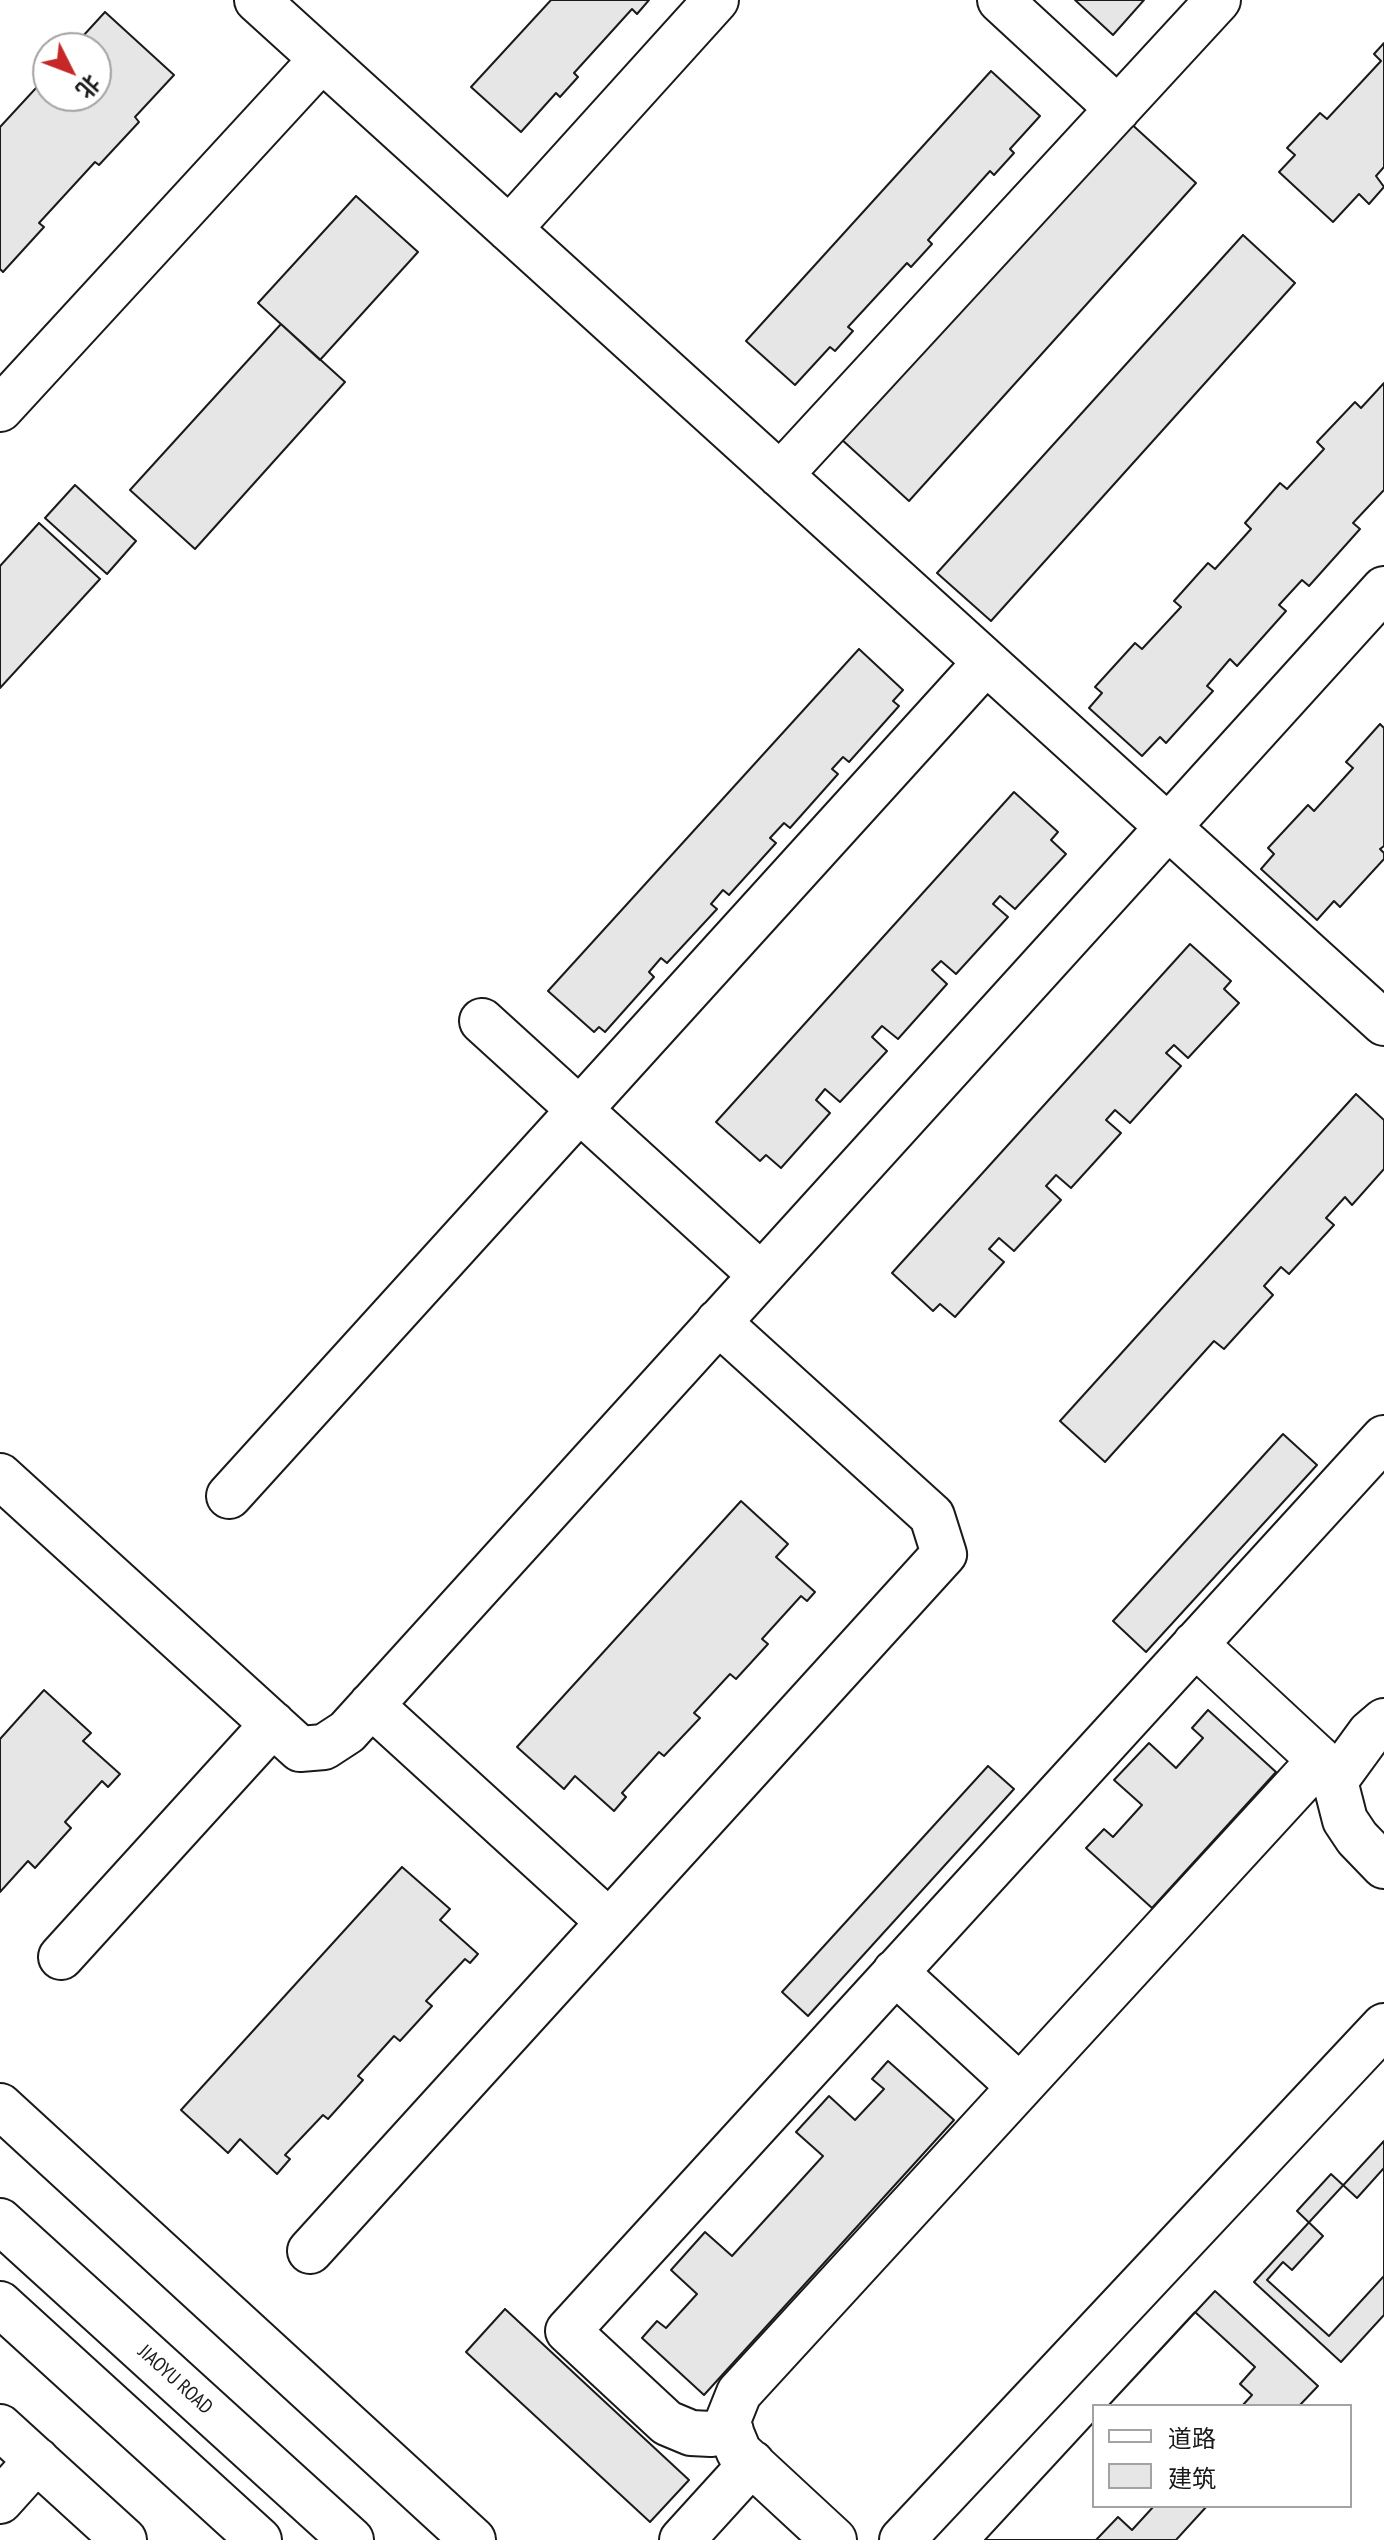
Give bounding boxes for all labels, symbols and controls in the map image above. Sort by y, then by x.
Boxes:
north arrow [32,32,112,112]
text: 北 [71,69,106,104]
street label: JIAOYU ROAD [133,2340,217,2420]
legend [1092,2404,1352,2508]
text: 道路 [1168,2423,1216,2454]
text: 建筑 [1168,2463,1216,2494]

